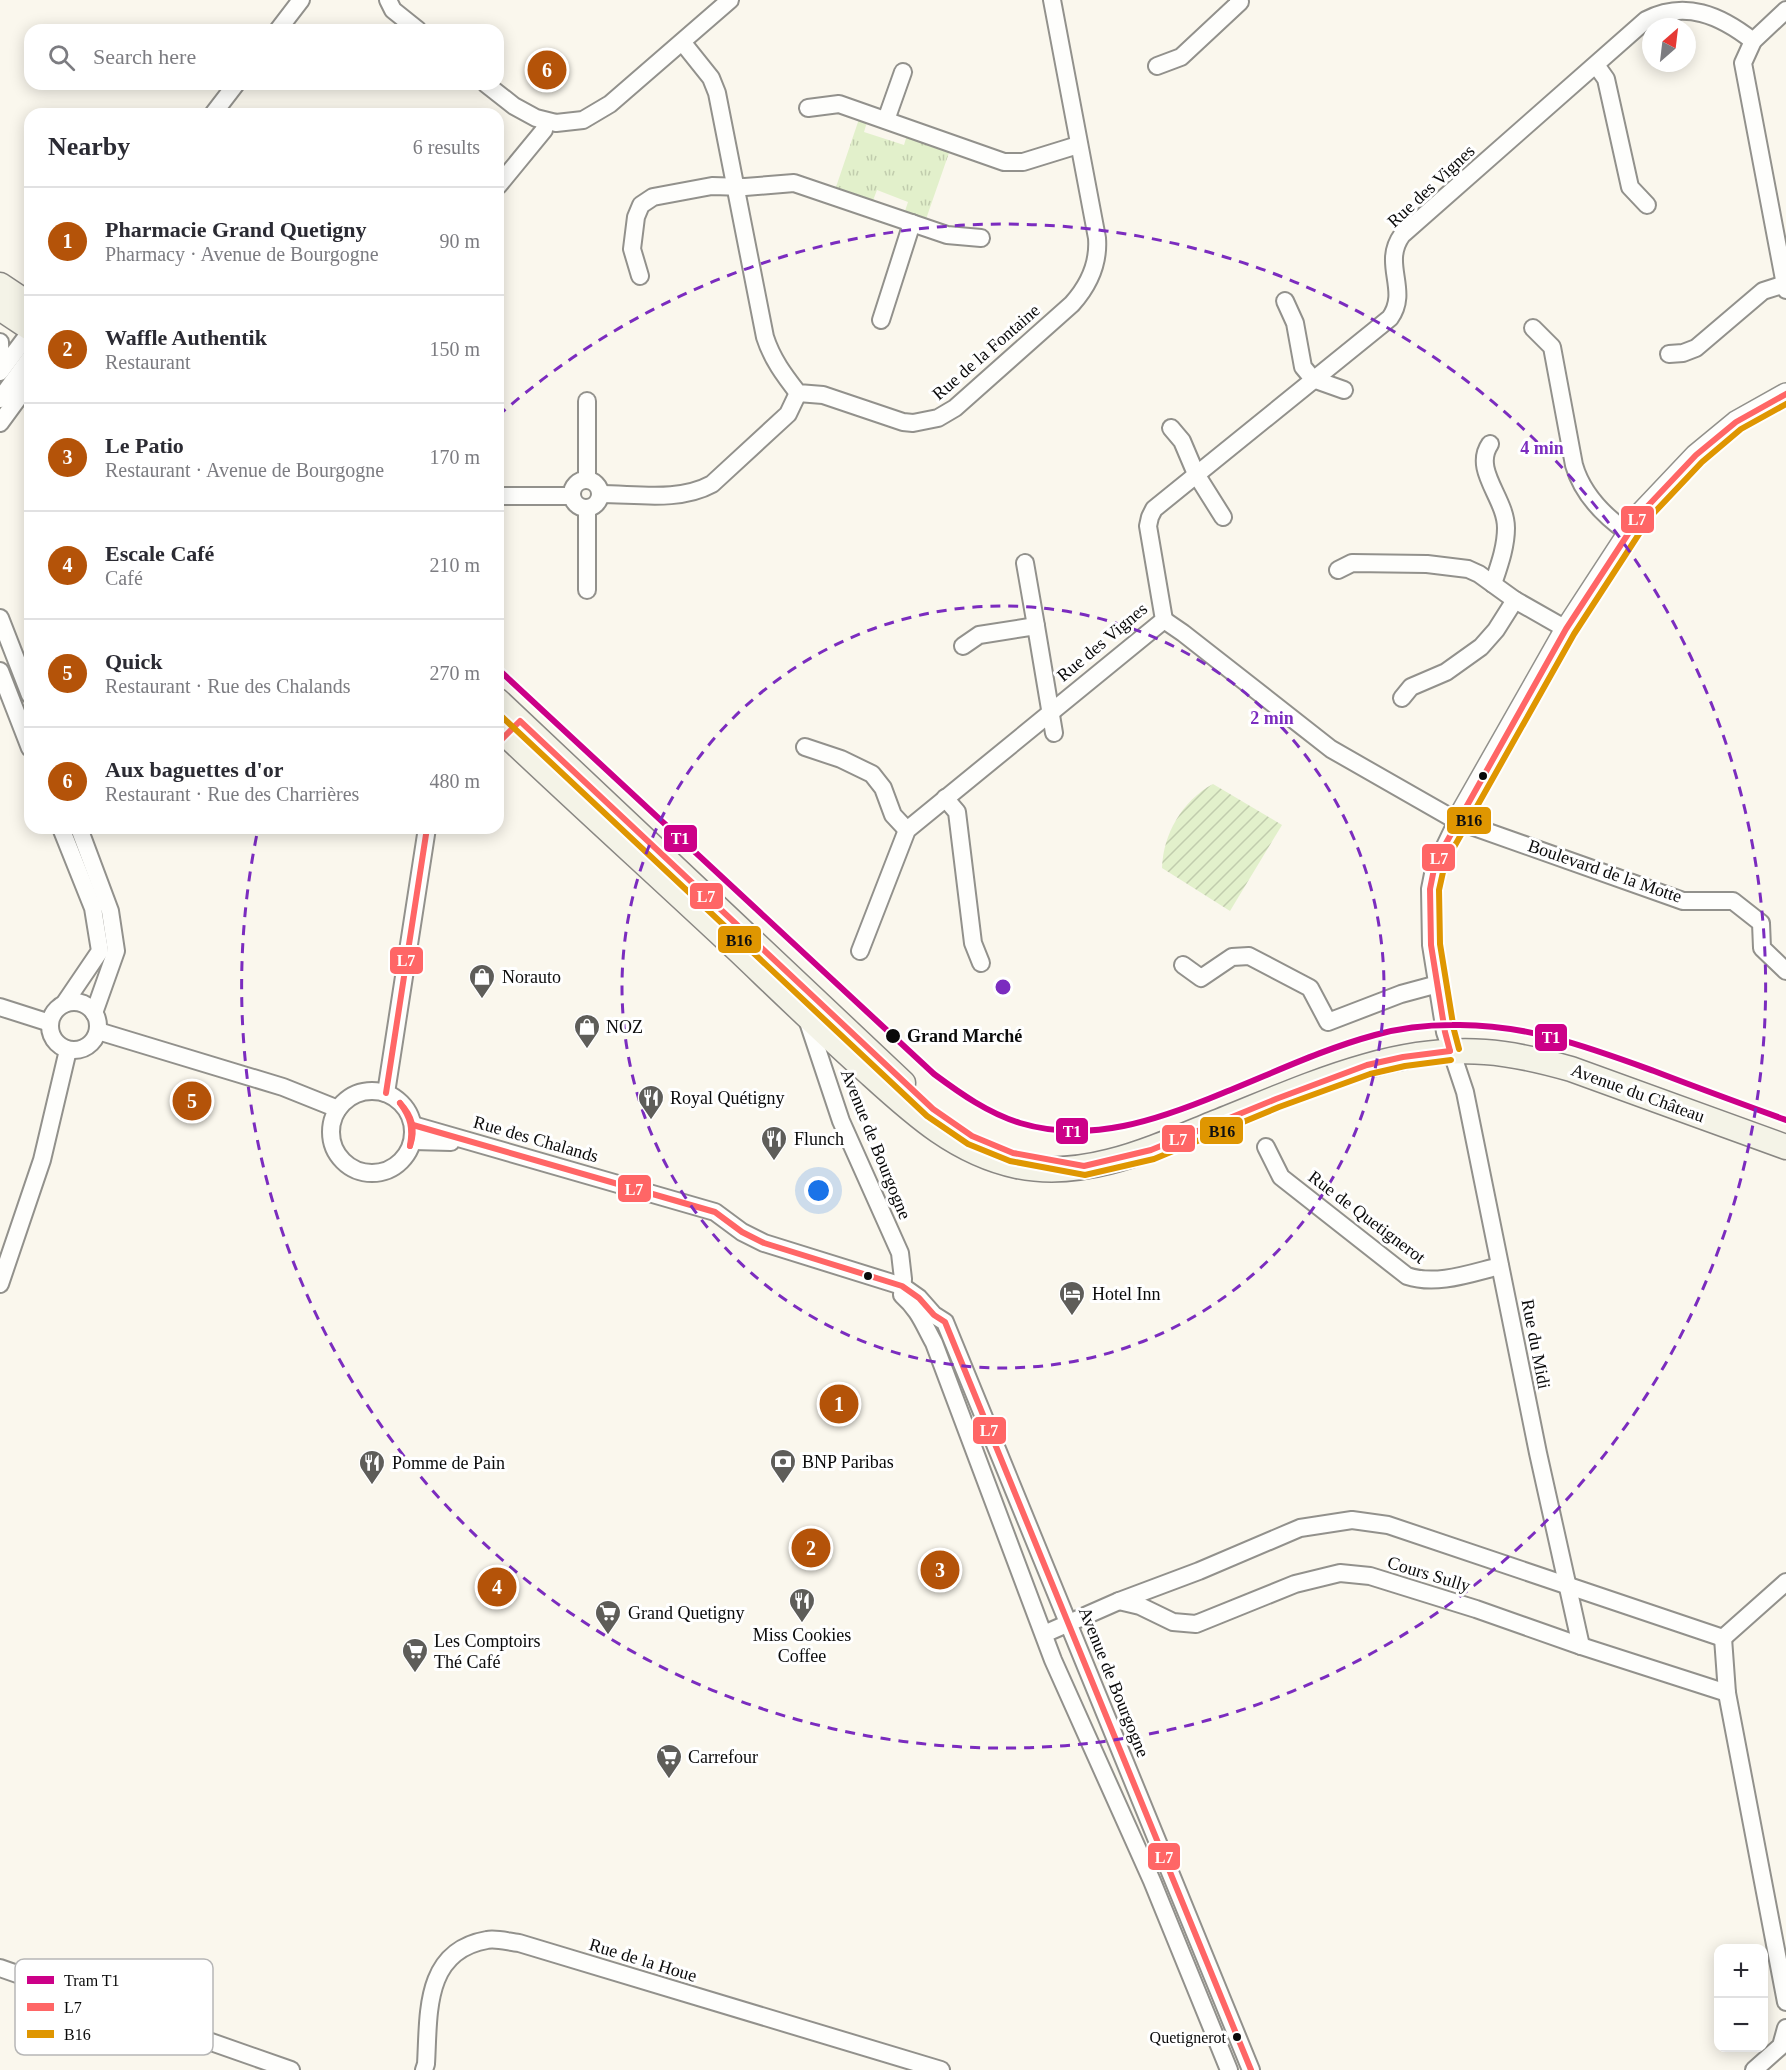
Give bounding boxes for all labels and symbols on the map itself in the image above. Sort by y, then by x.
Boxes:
north arrow [1642,18,1696,72]
pin: 6 [528,48,566,92]
street label: Rue des Vignes [1383,141,1479,231]
street label: Rue de la Fontaine [928,300,1044,404]
text: 4 min [1520,438,1564,458]
line badge: L7 [1620,505,1655,534]
text: L7 [1628,511,1646,528]
street label: Rue des Vignes [1053,598,1151,686]
text: 2 min [1250,708,1294,728]
unlabelled marker [1477,770,1489,782]
line badge: B16 [1446,806,1492,835]
text: B16 [1456,812,1482,829]
line badge: T1 [663,824,698,853]
text: T1 [671,830,689,847]
street label: Boulevard de la Motte [1525,835,1685,907]
line badge: L7 [1421,843,1456,872]
text: L7 [1430,850,1448,867]
line badge: L7 [689,882,724,910]
text: L7 [697,888,715,905]
line badge: B16 [717,925,762,954]
text: B16 [726,932,752,949]
line badge: L7 [389,946,424,975]
text: L7 [397,952,415,969]
shop icon: Norauto [467,962,497,1000]
place label: Norauto [502,967,561,987]
centre of rings [993,977,1013,997]
shop icon: NOZ [572,1012,602,1050]
place label: NOZ [606,1017,643,1037]
line badge: T1 [1534,1023,1568,1052]
place label: Grand Marché [907,1026,1022,1046]
marker: Grand Marché [884,1027,902,1045]
text: T1 [1542,1029,1560,1046]
street label: Avenue du Château [1569,1060,1707,1126]
street label: Avenue de Bourgogne [837,1066,915,1222]
pin: 5 [172,1078,212,1124]
restaurant icon: Royal Quétigny [636,1083,666,1121]
place label: Royal Quétigny [670,1088,785,1108]
street label: Rue des Chalands [471,1112,601,1166]
line badge: B16 [1199,1116,1244,1145]
line badge: T1 [1055,1117,1089,1145]
text: T1 [1063,1123,1081,1140]
text: B16 [1209,1123,1235,1140]
restaurant icon: Flunch [759,1124,789,1162]
line badge: L7 [1161,1124,1196,1153]
place label: Flunch [794,1129,844,1149]
text: L7 [1169,1131,1187,1148]
street label: Rue de Quetignerot [1305,1167,1429,1267]
line badge: L7 [617,1174,652,1203]
your location [804,1176,833,1205]
text: L7 [625,1181,643,1198]
unlabelled marker [862,1270,874,1282]
hotel icon: Hotel Inn [1057,1279,1087,1317]
place label: Hotel Inn [1092,1284,1160,1304]
street label: Rue du Midi [1518,1297,1554,1391]
pin: 1 [820,1382,858,1426]
line badge: L7 [972,1416,1007,1445]
text: L7 [980,1422,998,1439]
bank icon: BNP Paribas [768,1447,798,1485]
restaurant icon: Pomme de Pain [357,1448,387,1486]
place label: BNP Paribas [802,1452,894,1472]
place label: Pomme de Pain [392,1453,505,1473]
pin: 2 [792,1526,830,1570]
pin: 3 [920,1548,960,1592]
street label: Cours Sully [1385,1552,1473,1596]
pin: 4 [478,1564,516,1610]
restaurant icon: Miss Cookies Coffee [787,1586,817,1624]
supermarket icon: Grand Quetigny [593,1598,623,1636]
place label: Grand Quetigny [628,1603,744,1623]
street label: Avenue de Bourgogne [1075,1604,1153,1760]
place label: Miss Cookies Coffee [753,1625,851,1666]
place label: Les Comptoirs Thé Café [434,1631,541,1672]
supermarket icon: Les Comptoirs Thé Café [400,1636,430,1674]
supermarket icon: Carrefour [654,1742,684,1780]
place label: Carrefour [688,1747,758,1767]
line badge: L7 [1147,1842,1181,1871]
text: L7 [1155,1849,1173,1866]
street label: Rue de la Houe [587,1934,699,1986]
legend [15,1959,213,2055]
text: Tram T1 [64,1972,120,1989]
text: L7 [64,1999,82,2016]
text: B16 [64,2026,91,2043]
place label: Quetignerot [1150,2029,1227,2047]
marker: Quetignerot [1231,2031,1243,2043]

